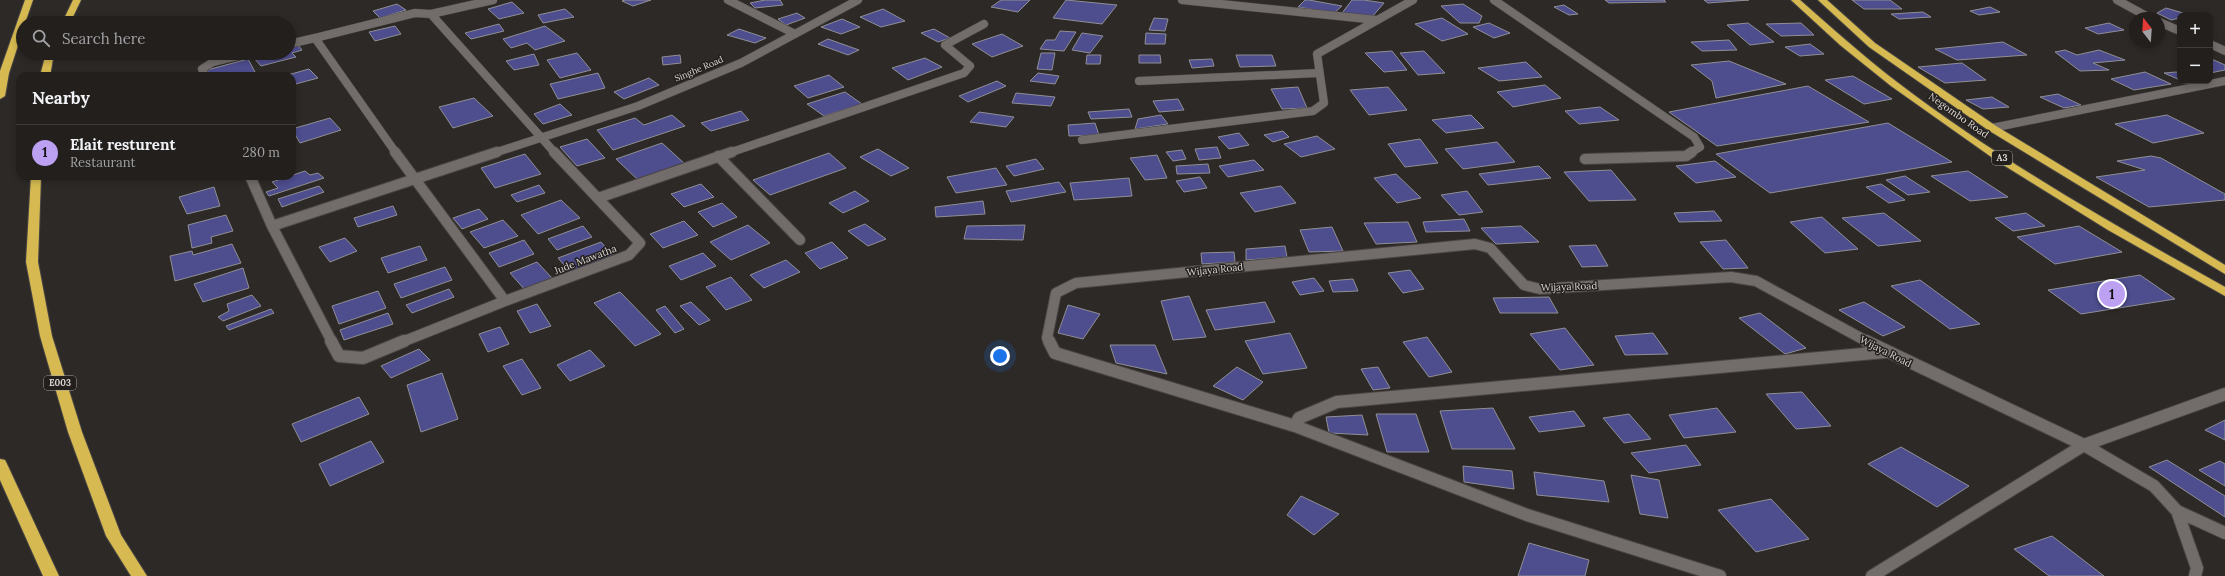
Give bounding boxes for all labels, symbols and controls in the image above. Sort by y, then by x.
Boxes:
north arrow [2129,12,2165,48]
map controls [2177,12,2213,84]
button: + [2177,12,2213,48]
search box [16,16,296,60]
icon: search [30,27,52,49]
text: Search here [62,29,145,48]
button: − [2177,48,2213,84]
street label: Singhe Road [673,53,725,84]
text: Nearby [32,87,90,109]
street label: Negombo Road [1926,90,1991,141]
text: Elait resturent [70,135,176,154]
text: 1 [42,144,48,161]
text: 280 m [243,144,280,161]
road number: A3 [1992,151,2012,165]
text: Restaurant [70,154,136,171]
street label: Jude Mawatha [551,242,618,278]
street label: Wijaya Road [1186,260,1244,279]
street label: Wijaya Road [1541,279,1598,294]
pin: 1 [2099,279,2125,309]
street label: Wijaya Road [1858,333,1914,370]
your location [990,346,1010,366]
road number: E003 [44,376,76,390]

